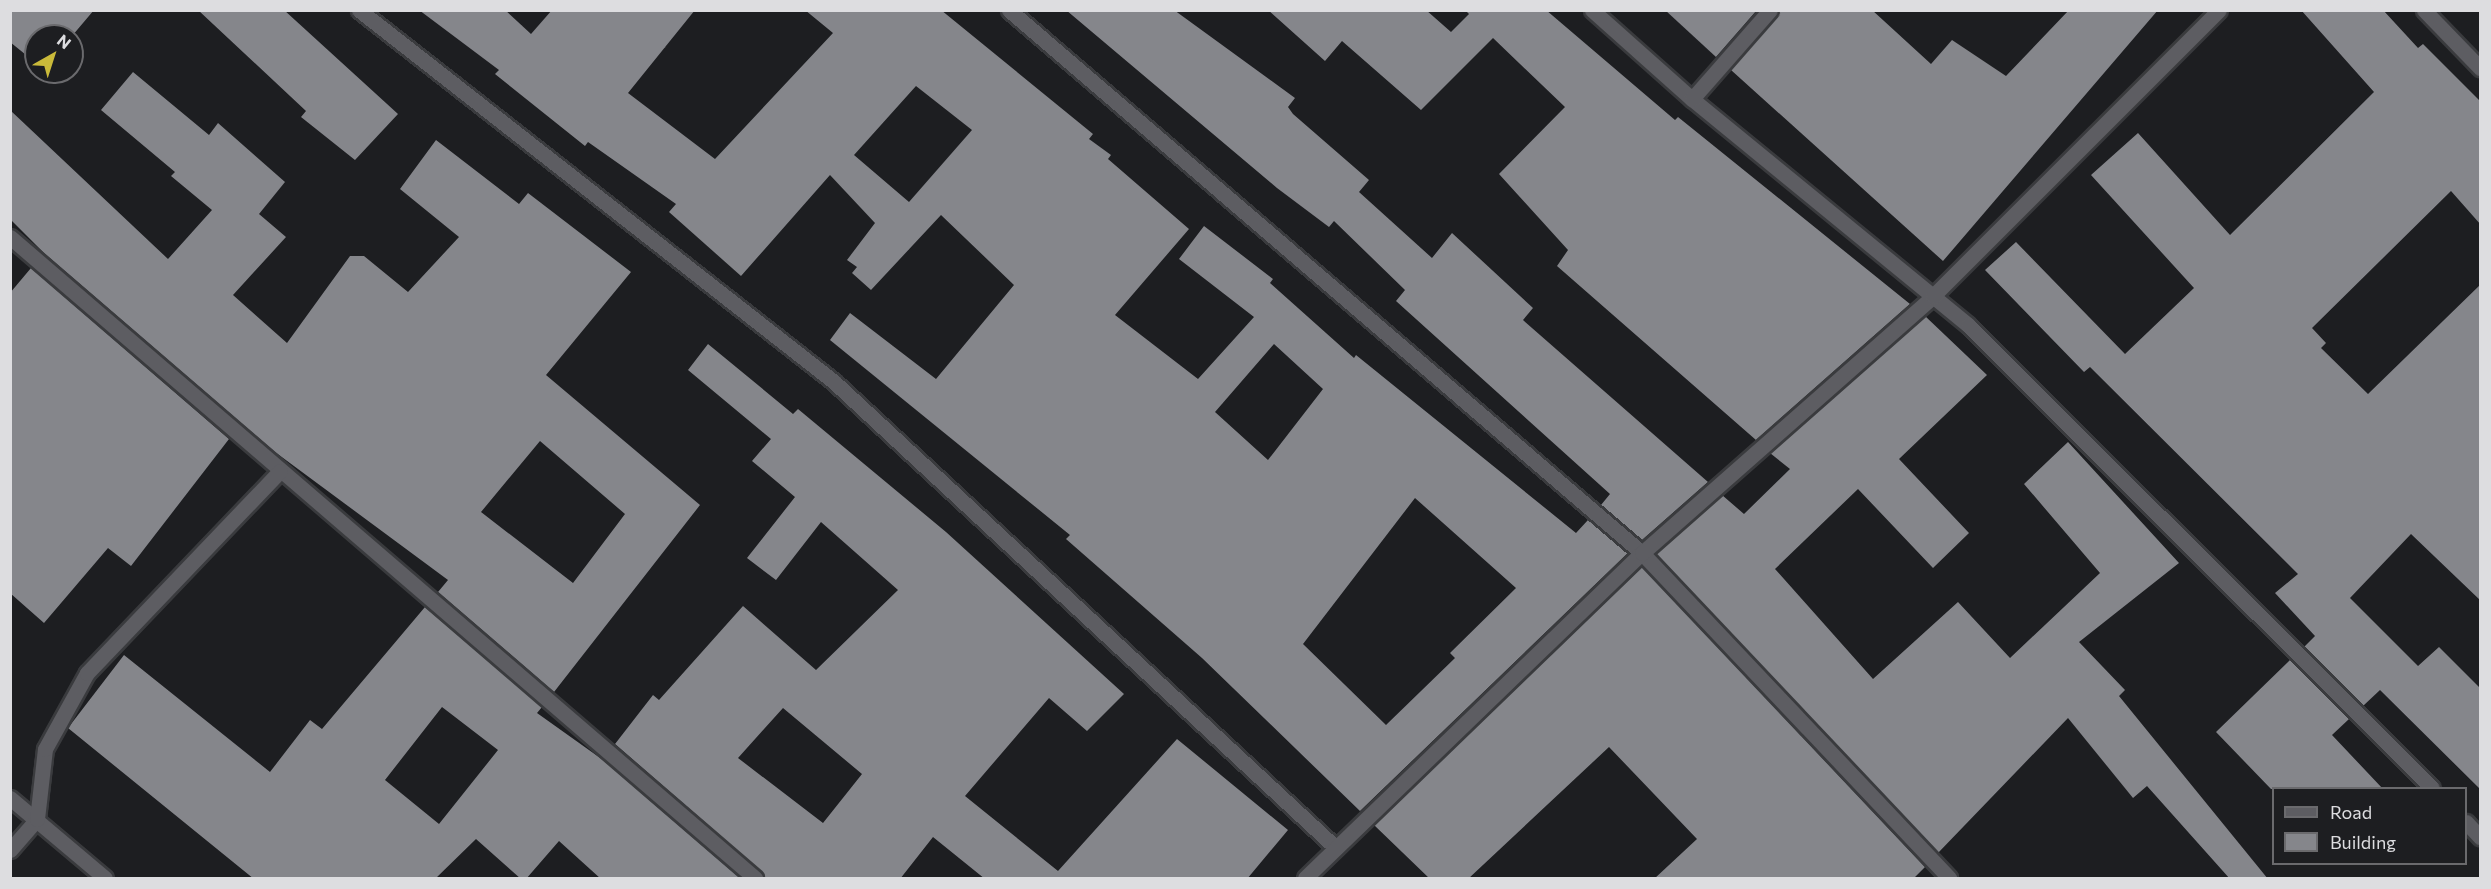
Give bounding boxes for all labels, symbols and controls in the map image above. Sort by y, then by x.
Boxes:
north arrow [24,24,84,84]
text: N [54,30,75,52]
legend [2272,787,2467,865]
text: Road [2330,801,2372,823]
text: Building [2330,831,2396,853]

